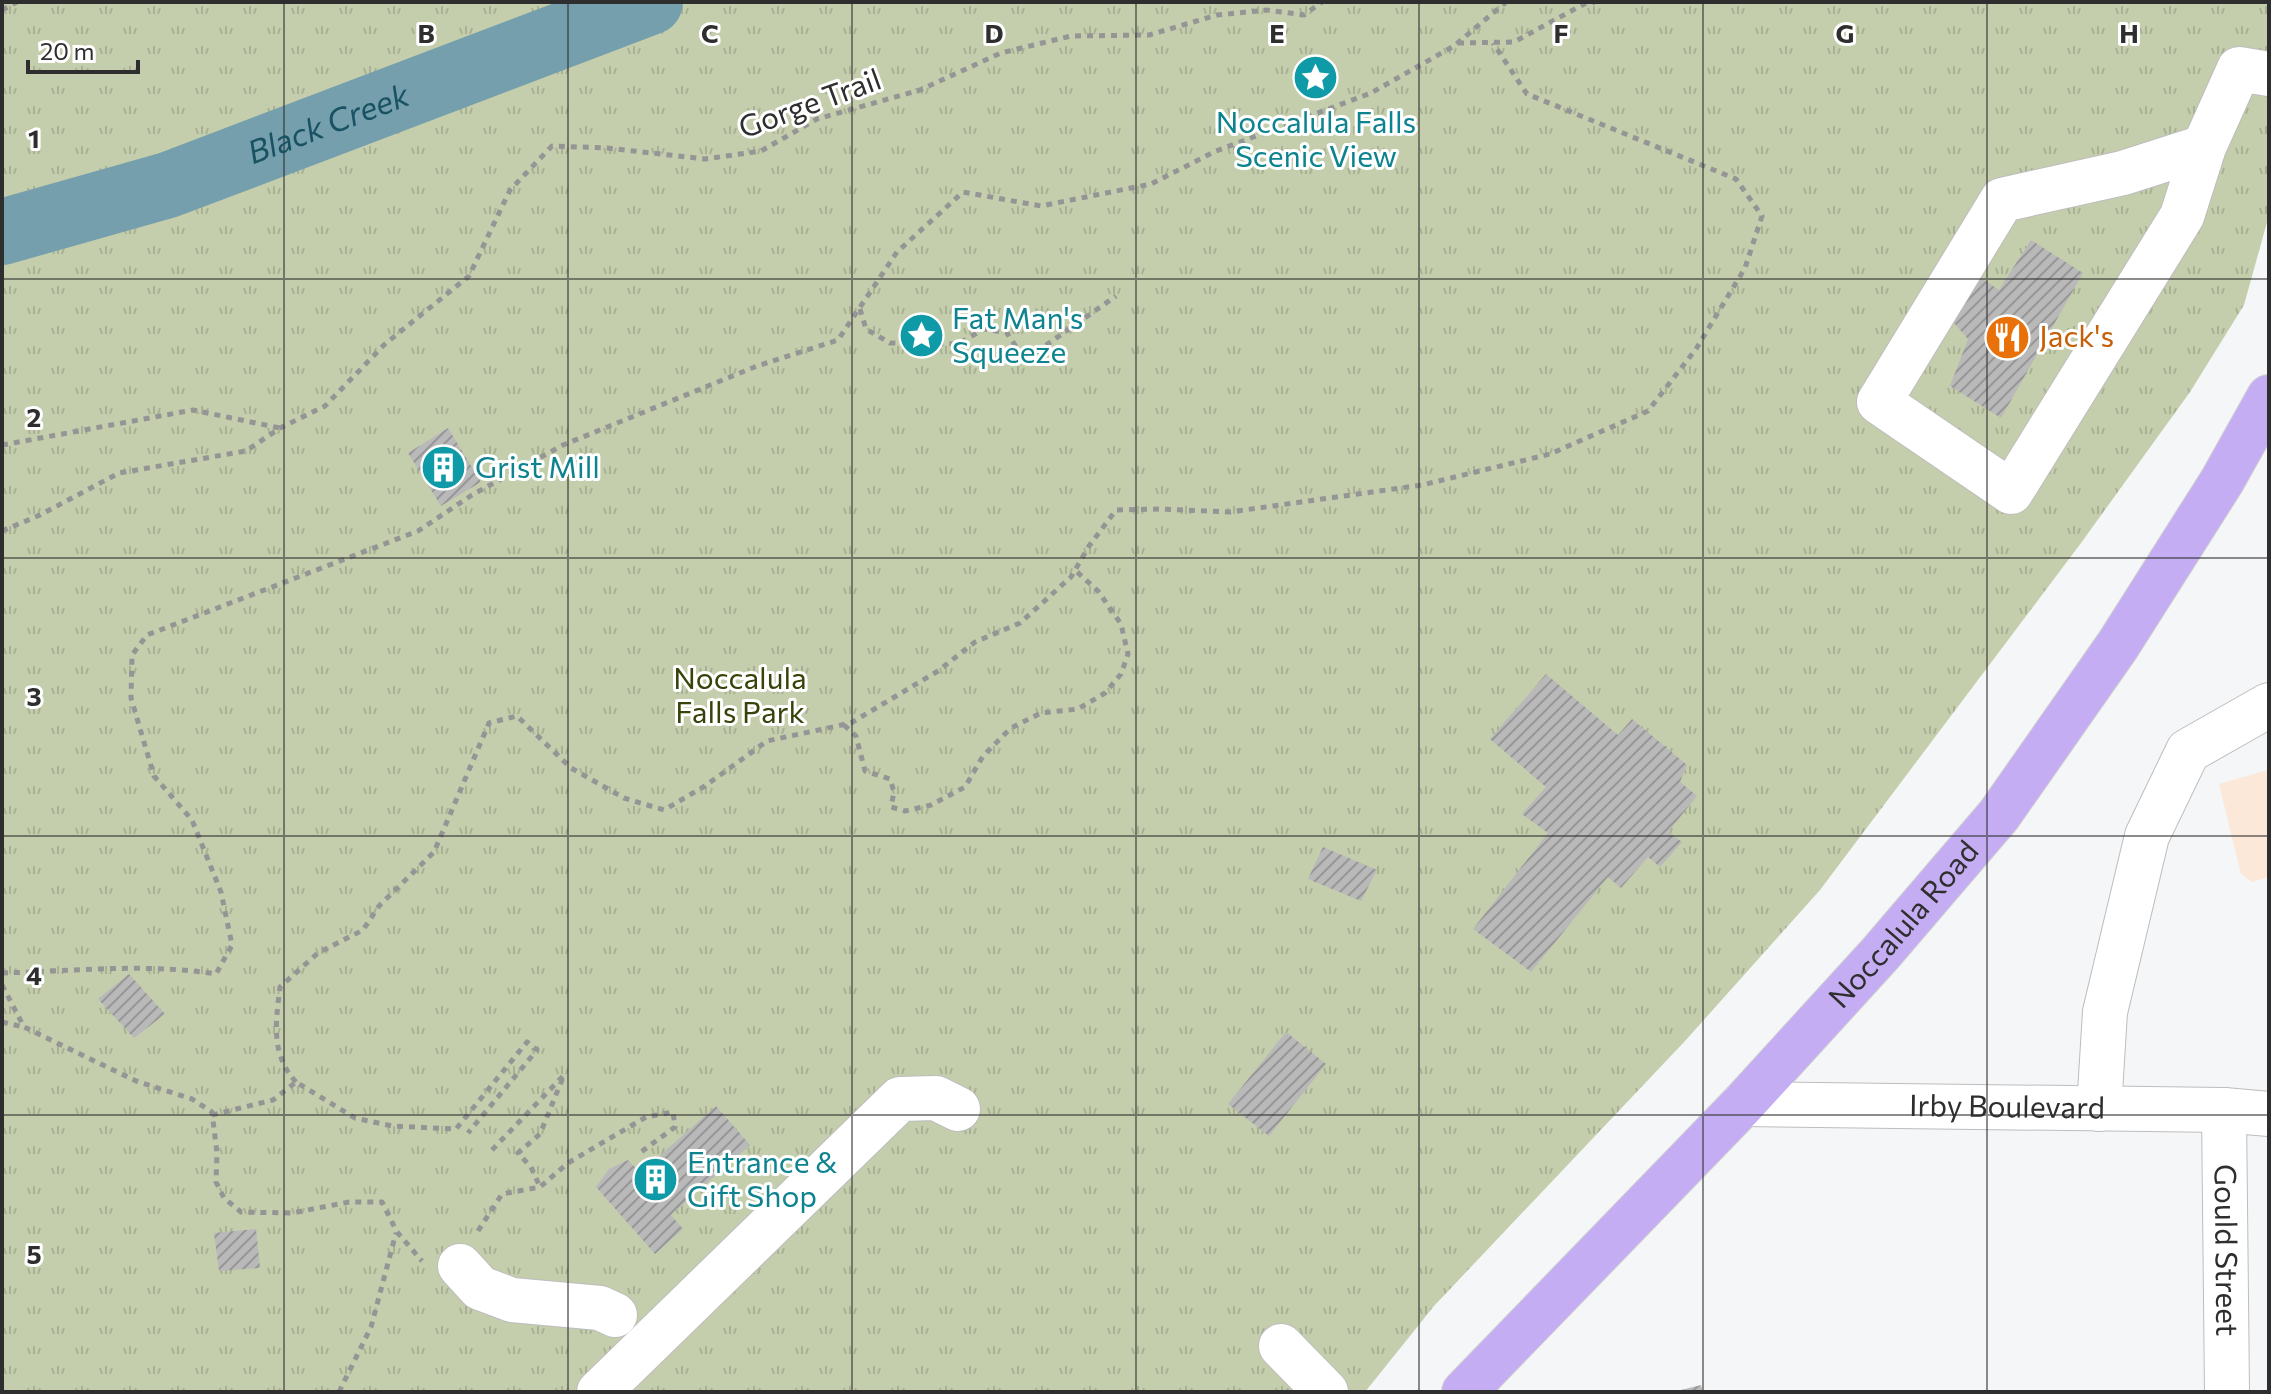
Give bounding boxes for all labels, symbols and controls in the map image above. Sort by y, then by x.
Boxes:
text: B [417,17,435,48]
text: C [701,17,719,48]
text: D [984,17,1004,48]
text: E [1269,17,1285,48]
text: F [1553,17,1569,48]
text: G [1836,17,1854,48]
text: H [2119,17,2139,48]
scale bar [28,24,138,74]
text: 20 m [40,36,94,65]
place icon: Noccalula Falls Scenic View [1292,53,1340,101]
street label: Gorge Trail [733,59,885,144]
water label: Black Creek [241,73,415,171]
place label: Noccalula Falls Scenic View [1216,102,1416,173]
text: 1 [28,122,40,153]
place label: Fat Man's Squeeze [952,298,1083,369]
place icon: Fat Man's Squeeze [897,312,945,360]
restaurant icon: Jack's [1984,313,2032,361]
place label: Jack's [2039,316,2114,353]
text: 2 [27,401,41,432]
building icon: Grist Mill [420,444,468,492]
place label: Grist Mill [475,447,600,484]
park label: Noccalula Falls Park [673,658,807,729]
text: 3 [26,680,42,711]
street label: Noccalula Road [1819,832,1985,1014]
text: 4 [26,959,42,990]
street label: Irby Boulevard [1909,1085,2105,1125]
place label: Entrance & Gift Shop [687,1142,837,1213]
building icon: Entrance & Gift Shop [632,1156,680,1204]
street label: Gould Street [2209,1164,2247,1336]
text: 5 [26,1238,42,1269]

